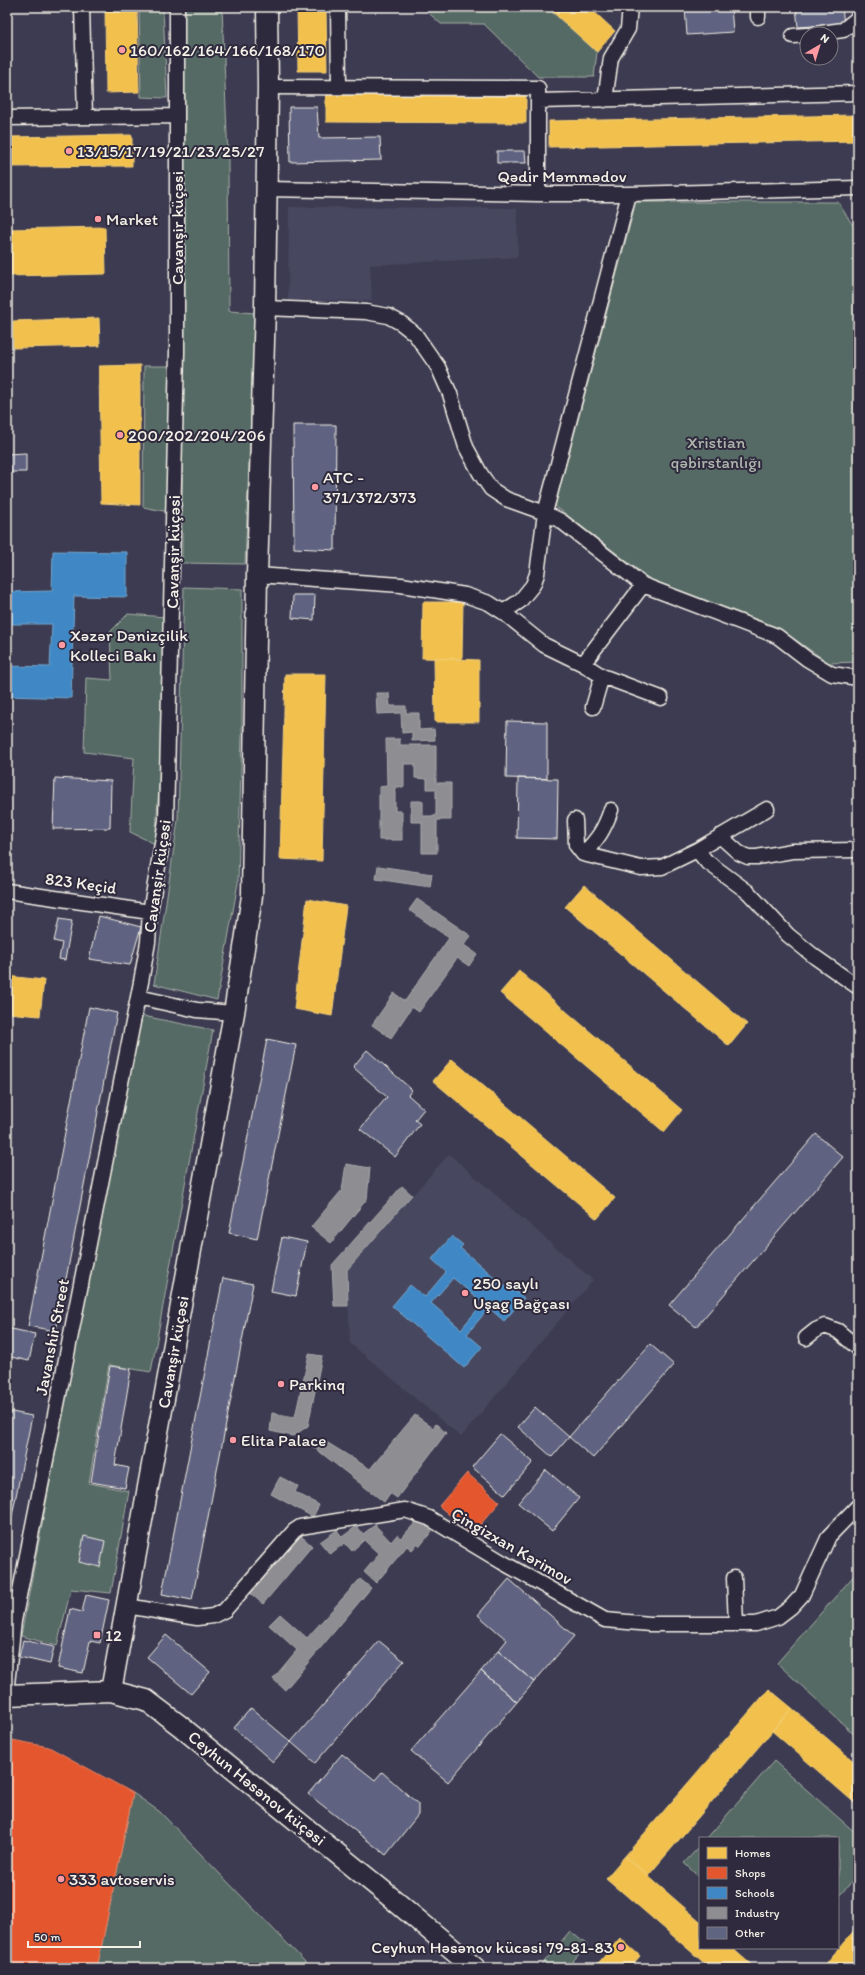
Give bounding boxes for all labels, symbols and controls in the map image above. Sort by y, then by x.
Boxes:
north arrow [799,26,839,66]
text: N [818,31,832,46]
place label: 160/162/164/166/168/170 [130,40,325,60]
marker: 160/162/164/166/168/170 [117,45,127,55]
place label: 13/15/17/19/21/23/25/27 [77,141,265,161]
marker: 13/15/17/19/21/23/25/27 [64,146,74,156]
street label: Qədir Məmmədov [497,166,627,186]
street label: Cavanşir küçəsi [167,171,187,285]
place label: Market [106,209,158,229]
marker: Market [93,214,103,224]
place label: 200/202/204/206 [128,425,266,445]
marker: 200/202/204/206 [115,430,125,440]
park label: Xristian qəbirstanlığı [671,432,761,472]
place label: ATC - 371/372/373 [323,467,417,507]
marker: ATC - 371/372/373 [310,482,320,492]
street label: Cavanşir küçəsi [162,495,184,609]
place label: Xəzər Dənizçilik Kolleci Bakı [70,625,188,665]
marker: Xəzər Dənizçilik Kolleci Bakı [57,640,67,650]
street label: Cavanşir küçəsi [139,818,175,934]
street label: 823 Keçid [44,868,119,898]
place label: 250 saylı Uşag Bağçası [473,1273,570,1313]
street label: Javanshir Street [31,1276,73,1397]
marker: 250 saylı Uşag Bağçası [460,1288,470,1298]
street label: Cavanşir küçəsi [153,1294,193,1410]
place label: Parkinq [289,1374,345,1394]
marker: Parkinq [276,1379,286,1389]
place label: Elita Palace [241,1430,326,1450]
marker: Elita Palace [228,1435,238,1445]
street label: Çingizxan Kərimov [448,1503,576,1589]
place label: 12 [105,1625,122,1645]
marker: 12 [92,1630,102,1640]
street label: Ceyhun Həsənov küçəsi [184,1726,330,1850]
legend [699,1837,839,1949]
text: Homes [735,1846,771,1860]
text: Shops [735,1866,766,1880]
place label: 333 avtoservis [69,1869,175,1889]
marker: 333 avtoservis [56,1874,66,1884]
text: Schools [735,1886,774,1900]
text: Industry [735,1906,780,1920]
scale bar [28,1923,140,1949]
text: Other [735,1926,765,1940]
text: 50 m [34,1930,60,1944]
place label: Ceyhun Həsənov kücəsi 79-81-83 [371,1937,613,1957]
marker: Ceyhun Həsənov kücəsi 79-81-83 [616,1942,626,1952]

